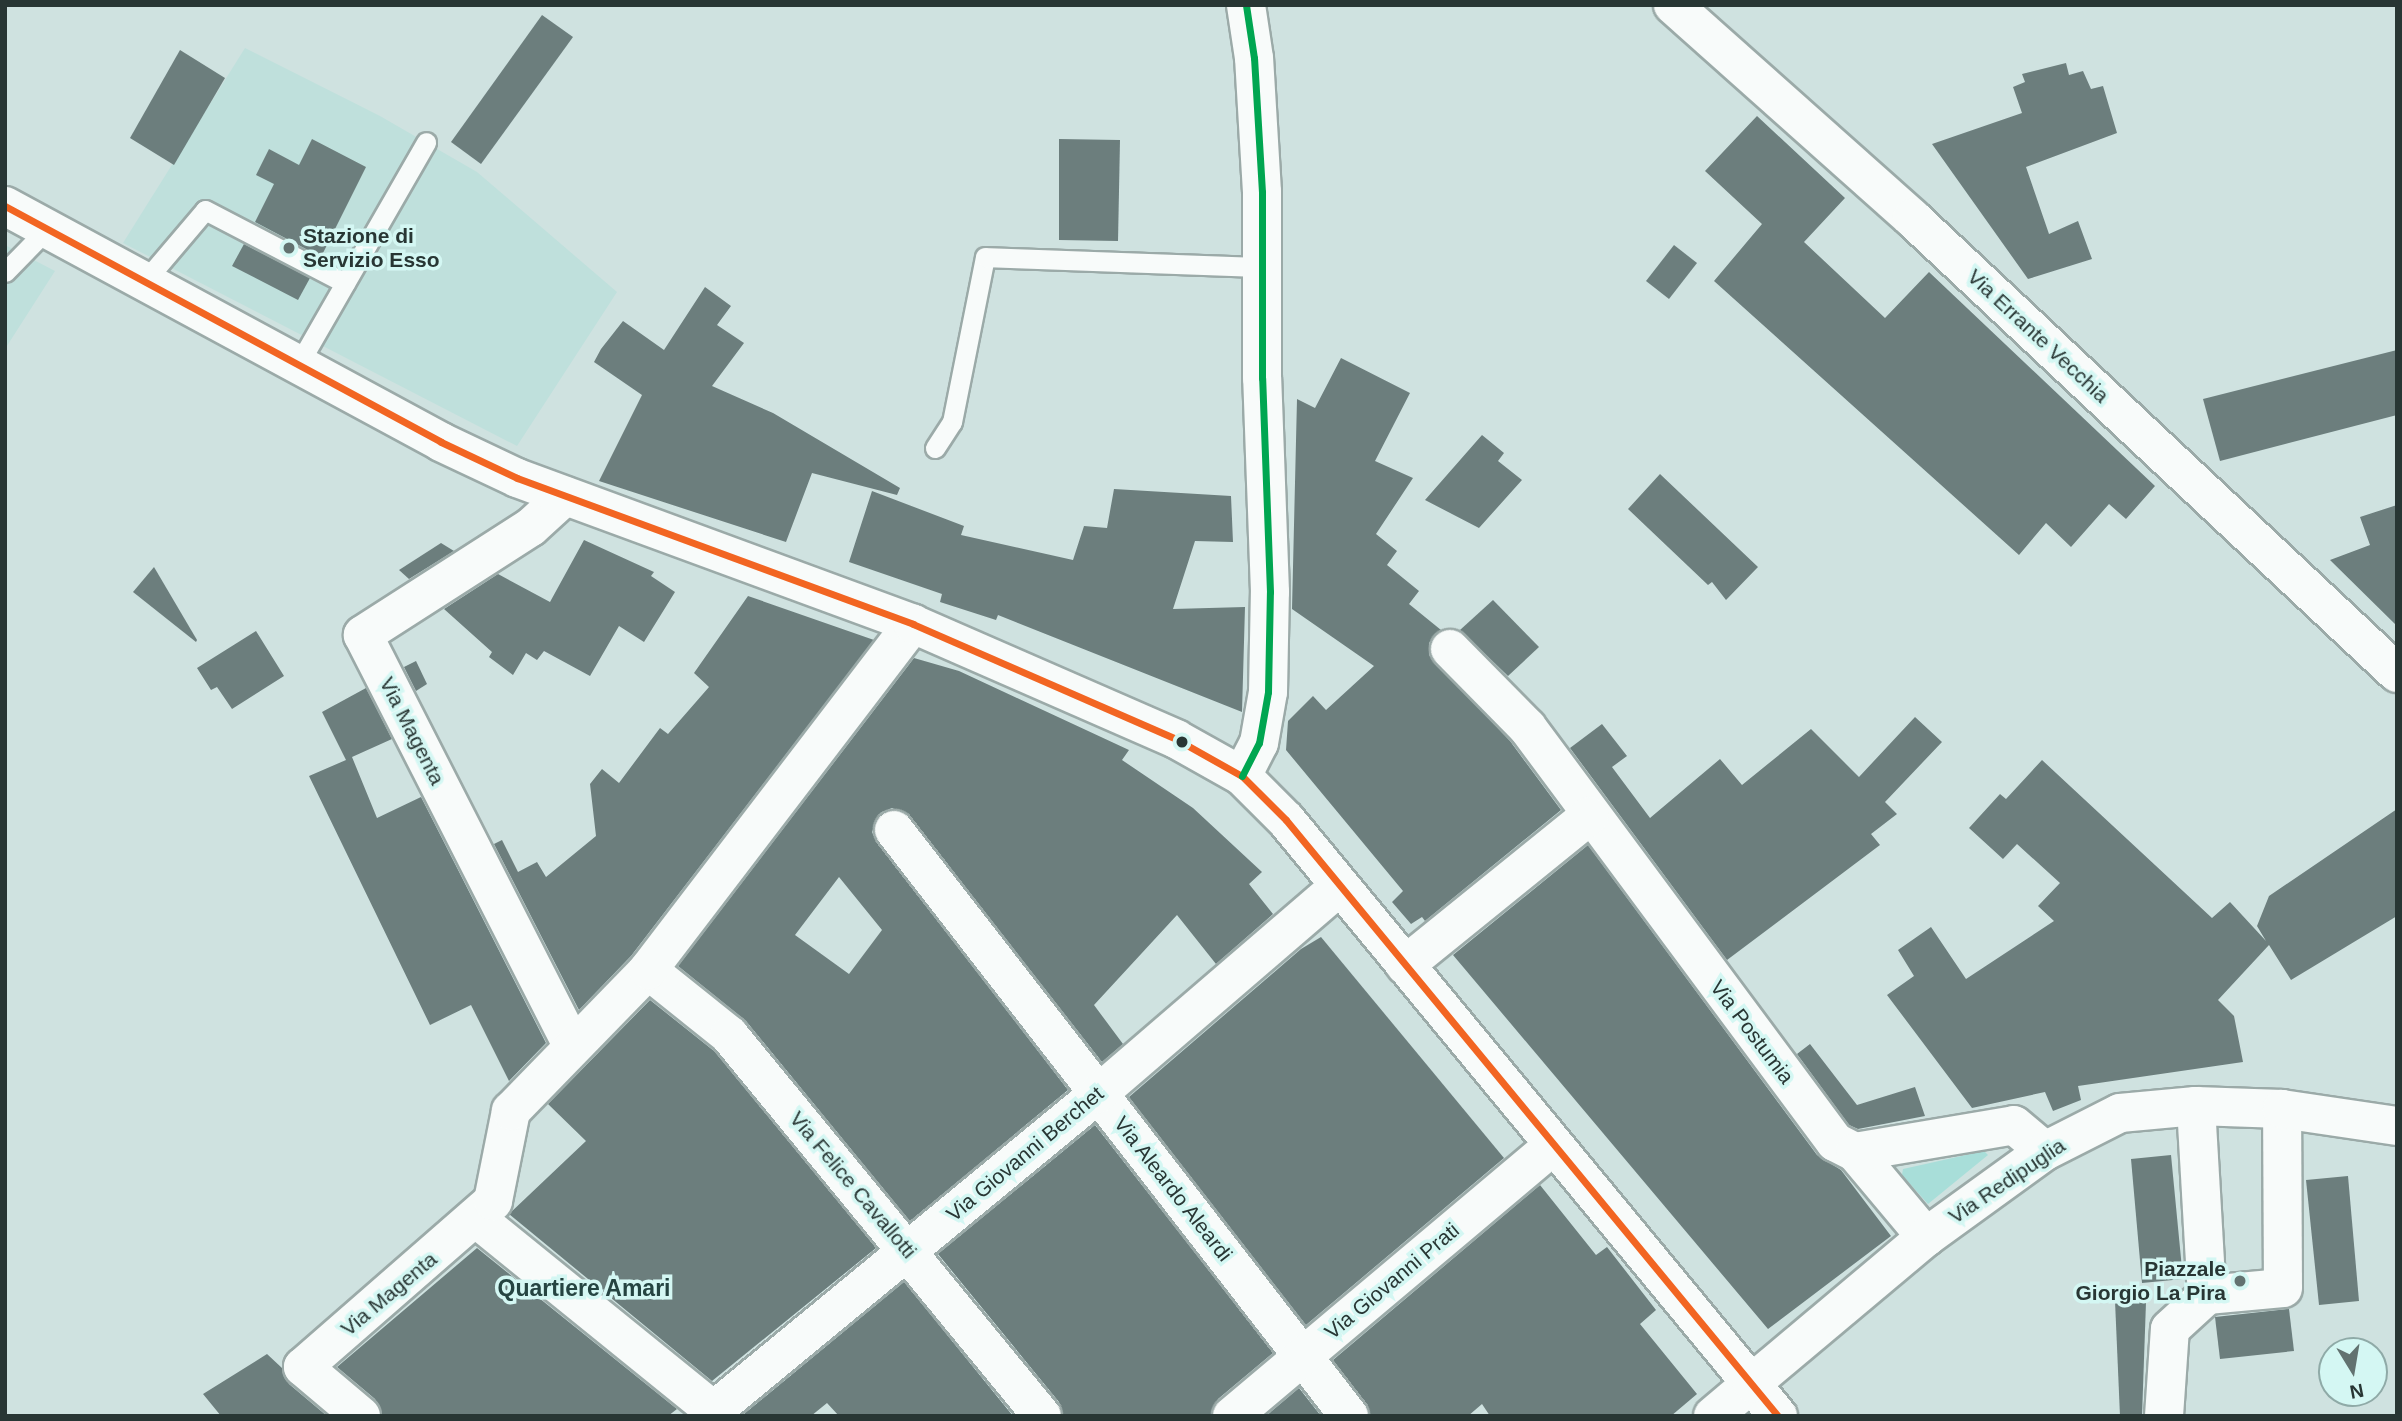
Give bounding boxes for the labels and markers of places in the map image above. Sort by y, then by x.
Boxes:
place label: Stazione di Servizio Esso [303,223,440,273]
marker: Stazione di Servizio Esso [281,240,297,256]
unlabelled marker [1175,735,1189,749]
place label: Piazzale Giorgio La Pira [2075,1256,2226,1306]
marker: Piazzale Giorgio La Pira [2232,1273,2248,1289]

